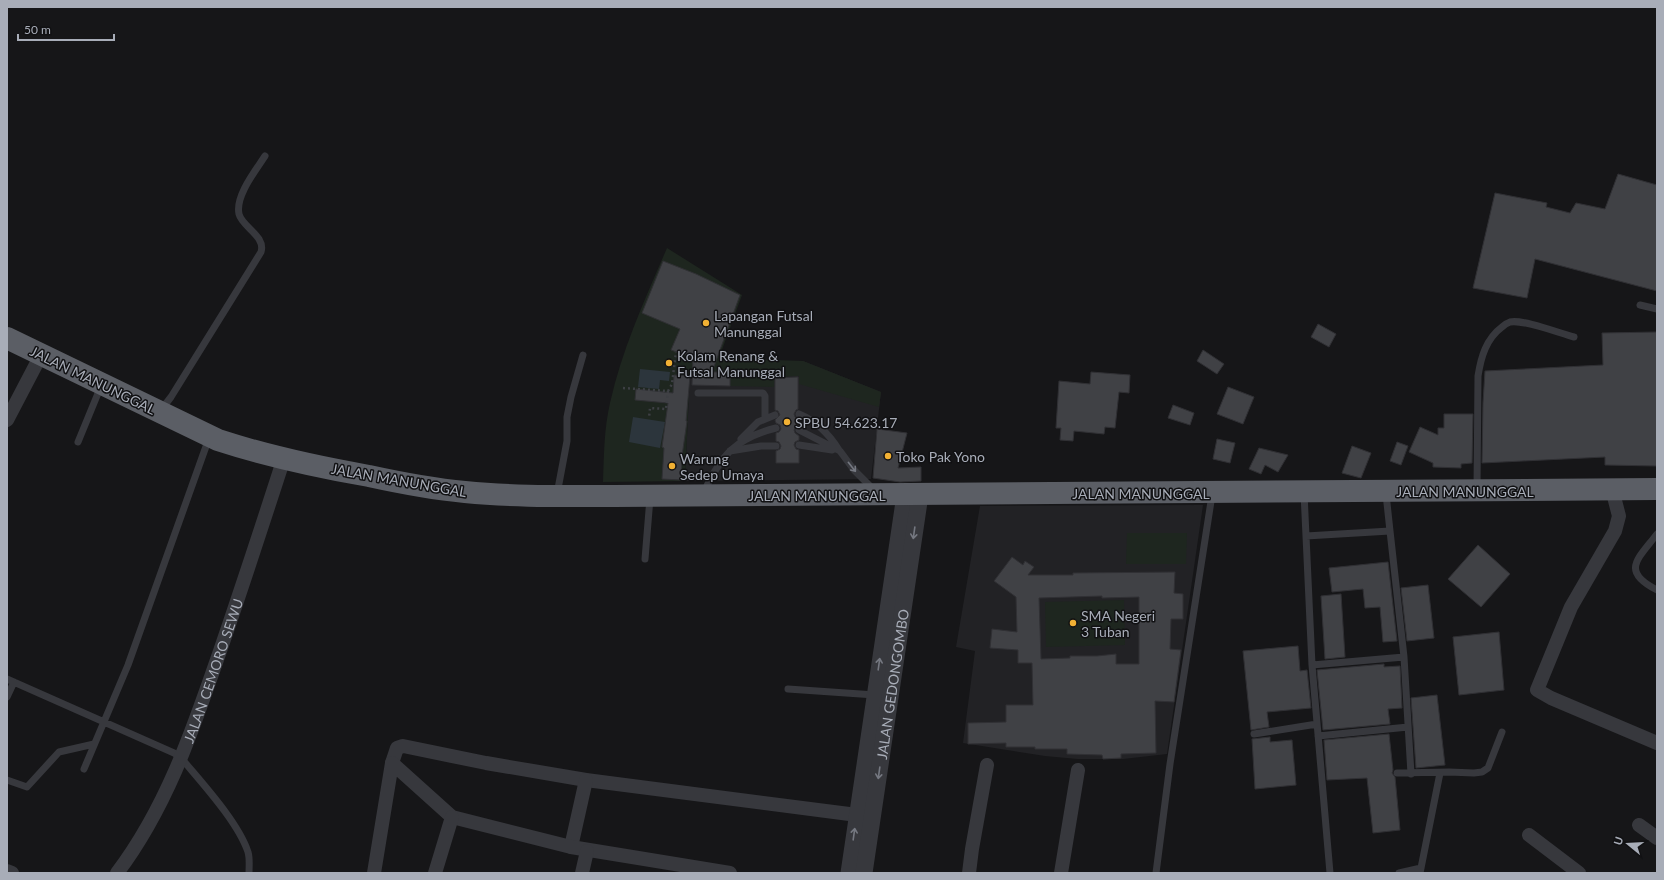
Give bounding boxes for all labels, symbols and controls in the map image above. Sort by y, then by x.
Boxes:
scale bar [18,16,114,42]
text: 50 m [24,22,51,37]
place label: Lapangan Futsal Manunggal [714,307,813,340]
marker: Lapangan Futsal Manunggal [701,318,711,328]
street label: JALAN MANUNGGAL [28,342,158,418]
place label: Kolam Renang & Futsal Manunggal [677,347,785,380]
marker: Kolam Renang & Futsal Manunggal [664,358,674,368]
place label: SPBU 54.623.17 [795,414,897,431]
marker: SPBU 54.623.17 [782,417,792,427]
place label: Toko Pak Yono [896,448,985,465]
place label: Warung Sedep Umaya [680,450,764,483]
marker: Toko Pak Yono [883,451,893,461]
street label: JALAN MANUNGGAL [330,460,468,500]
marker: Warung Sedep Umaya [667,461,677,471]
one-way arrow [848,461,856,472]
street label: JALAN MANUNGGAL [1396,483,1534,500]
street label: JALAN MANUNGGAL [1072,485,1210,502]
street label: JALAN MANUNGGAL [748,487,886,504]
one-way arrow [910,526,918,539]
street label: JALAN CEMORO SEWU [179,596,246,745]
place label: SMA Negeri 3 Tuban [1081,607,1155,640]
street label: JALAN GEDONGOMBO [872,608,912,760]
marker: SMA Negeri 3 Tuban [1068,618,1078,628]
one-way arrow [875,658,883,671]
one-way arrow [875,766,883,779]
north arrow [1608,824,1648,864]
one-way arrow [850,828,858,841]
text: U [1611,835,1625,847]

